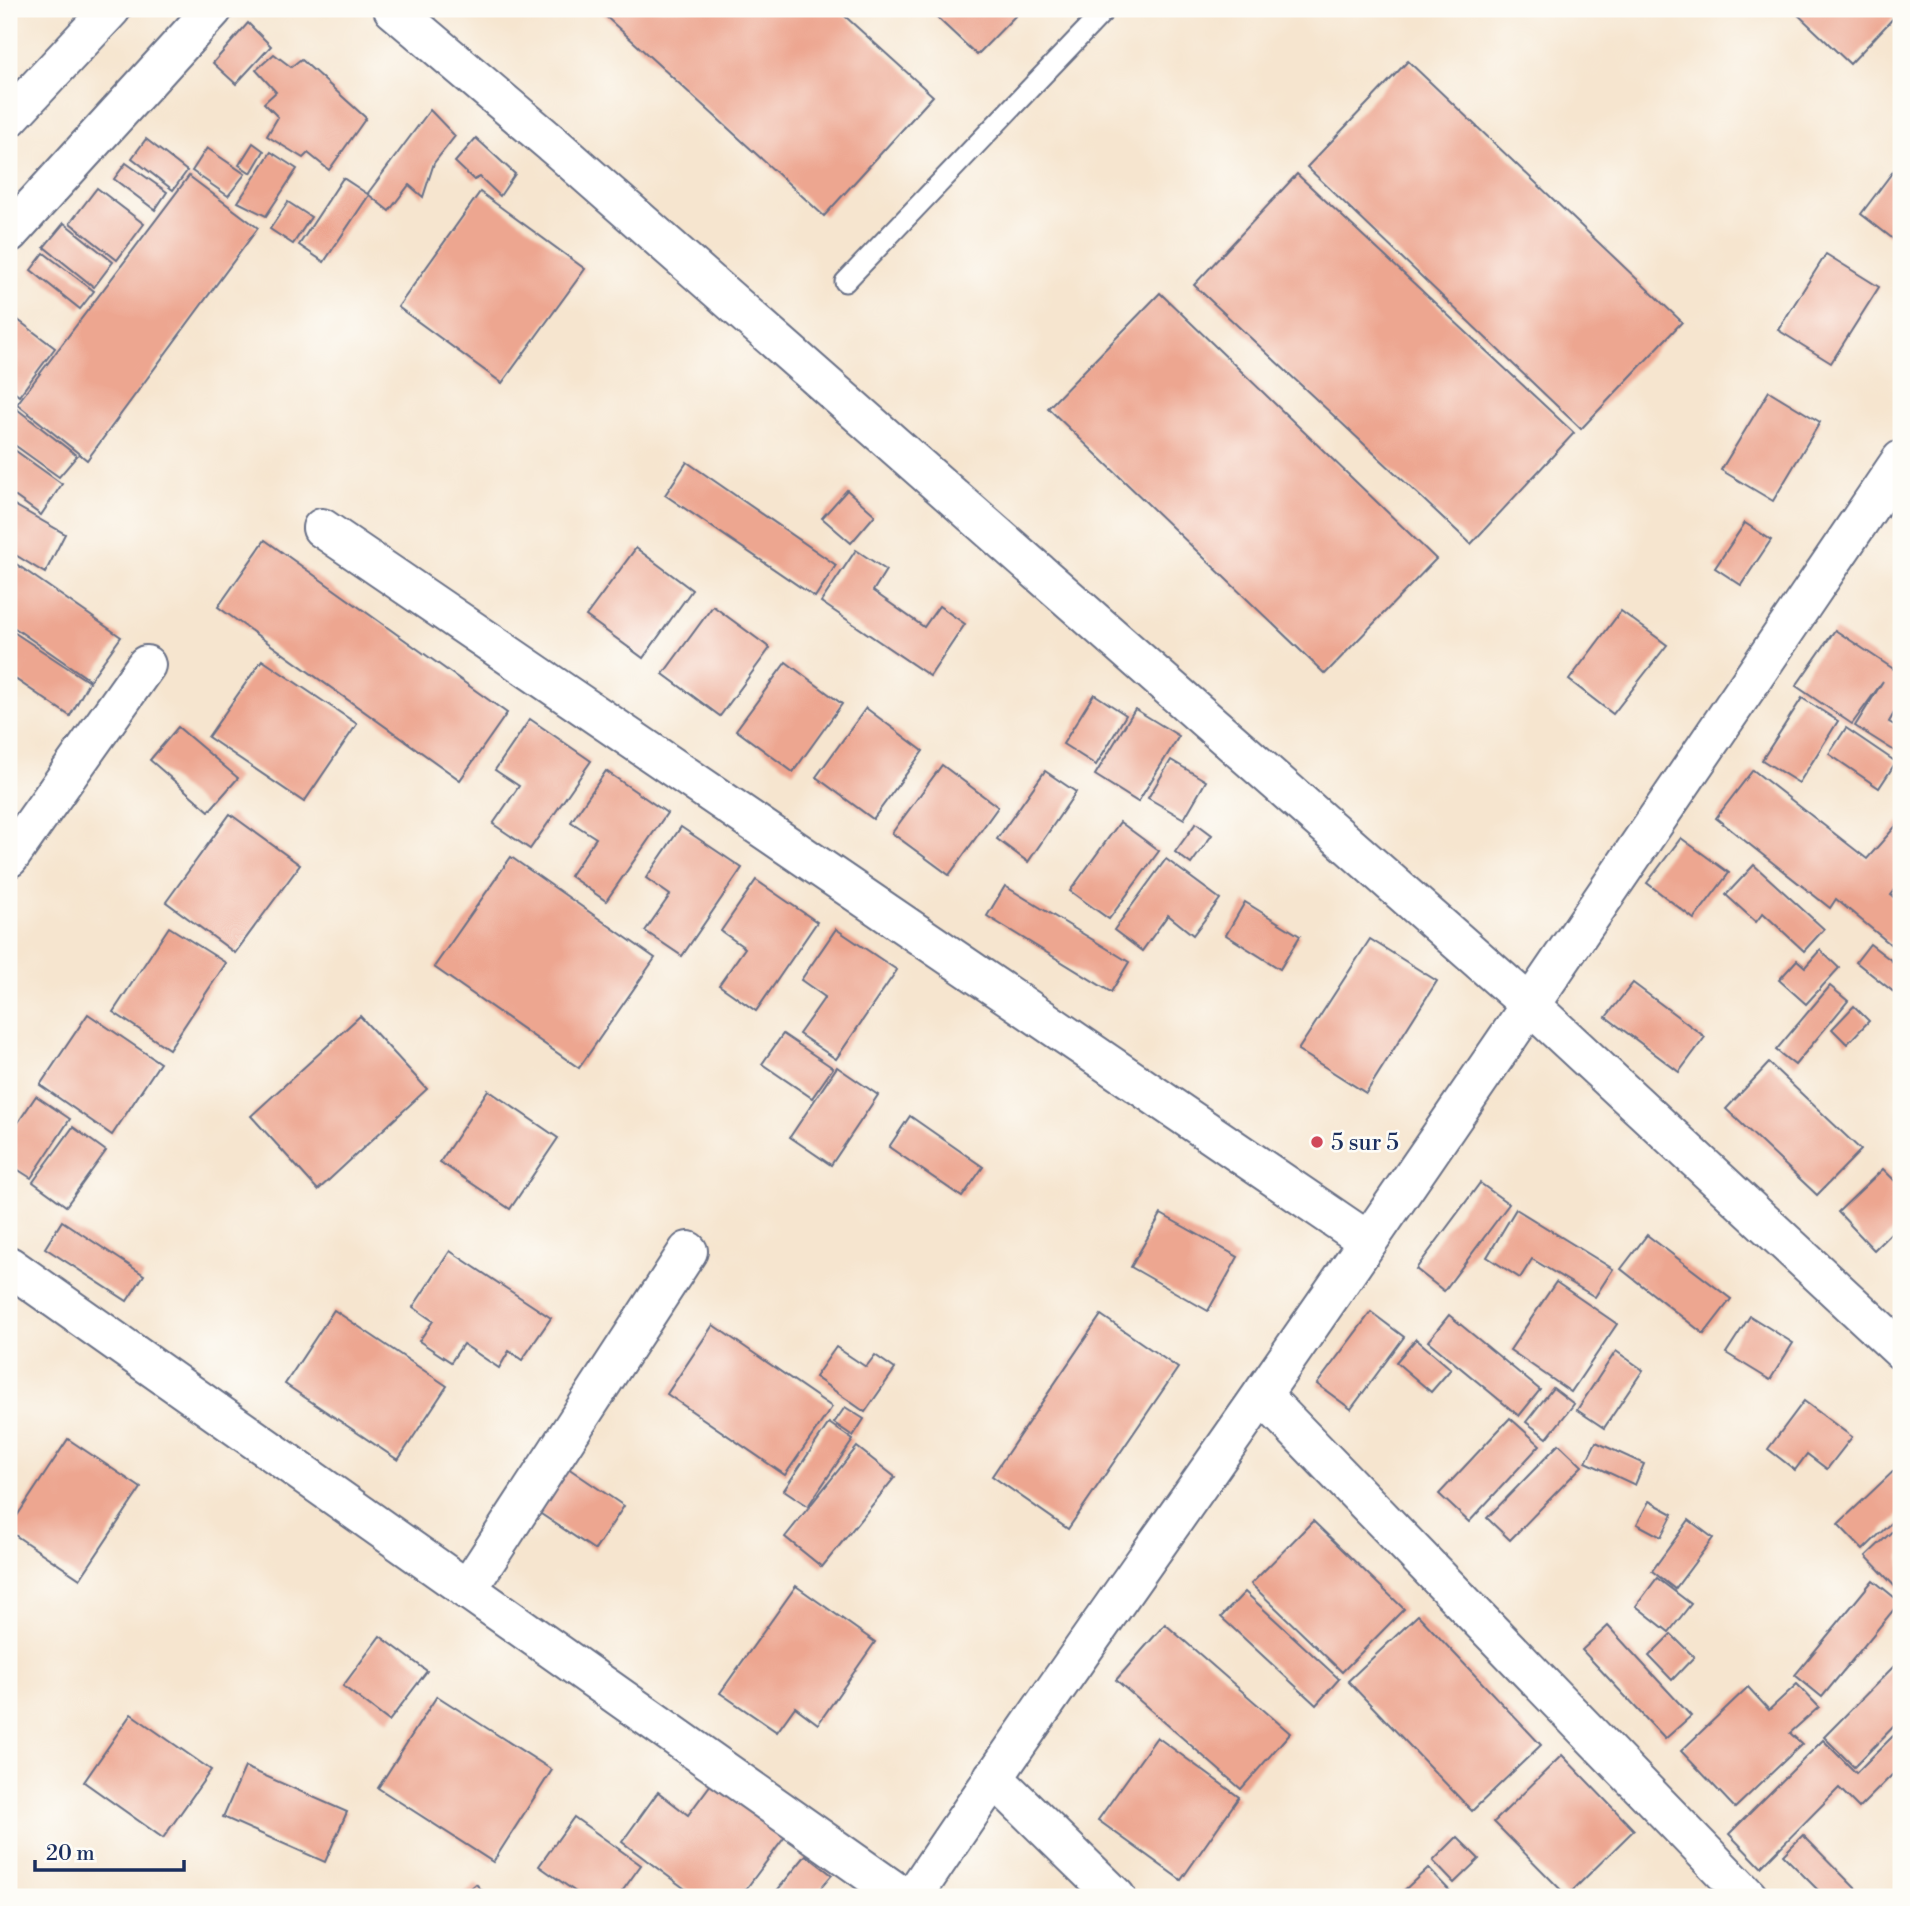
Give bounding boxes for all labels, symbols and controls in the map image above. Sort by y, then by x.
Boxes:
place label: 5 sur 5 [1331,1129,1399,1157]
marker: 5 sur 5 [1309,1134,1325,1150]
scale bar [35,1829,184,1873]
text: 20 m [46,1841,95,1867]

